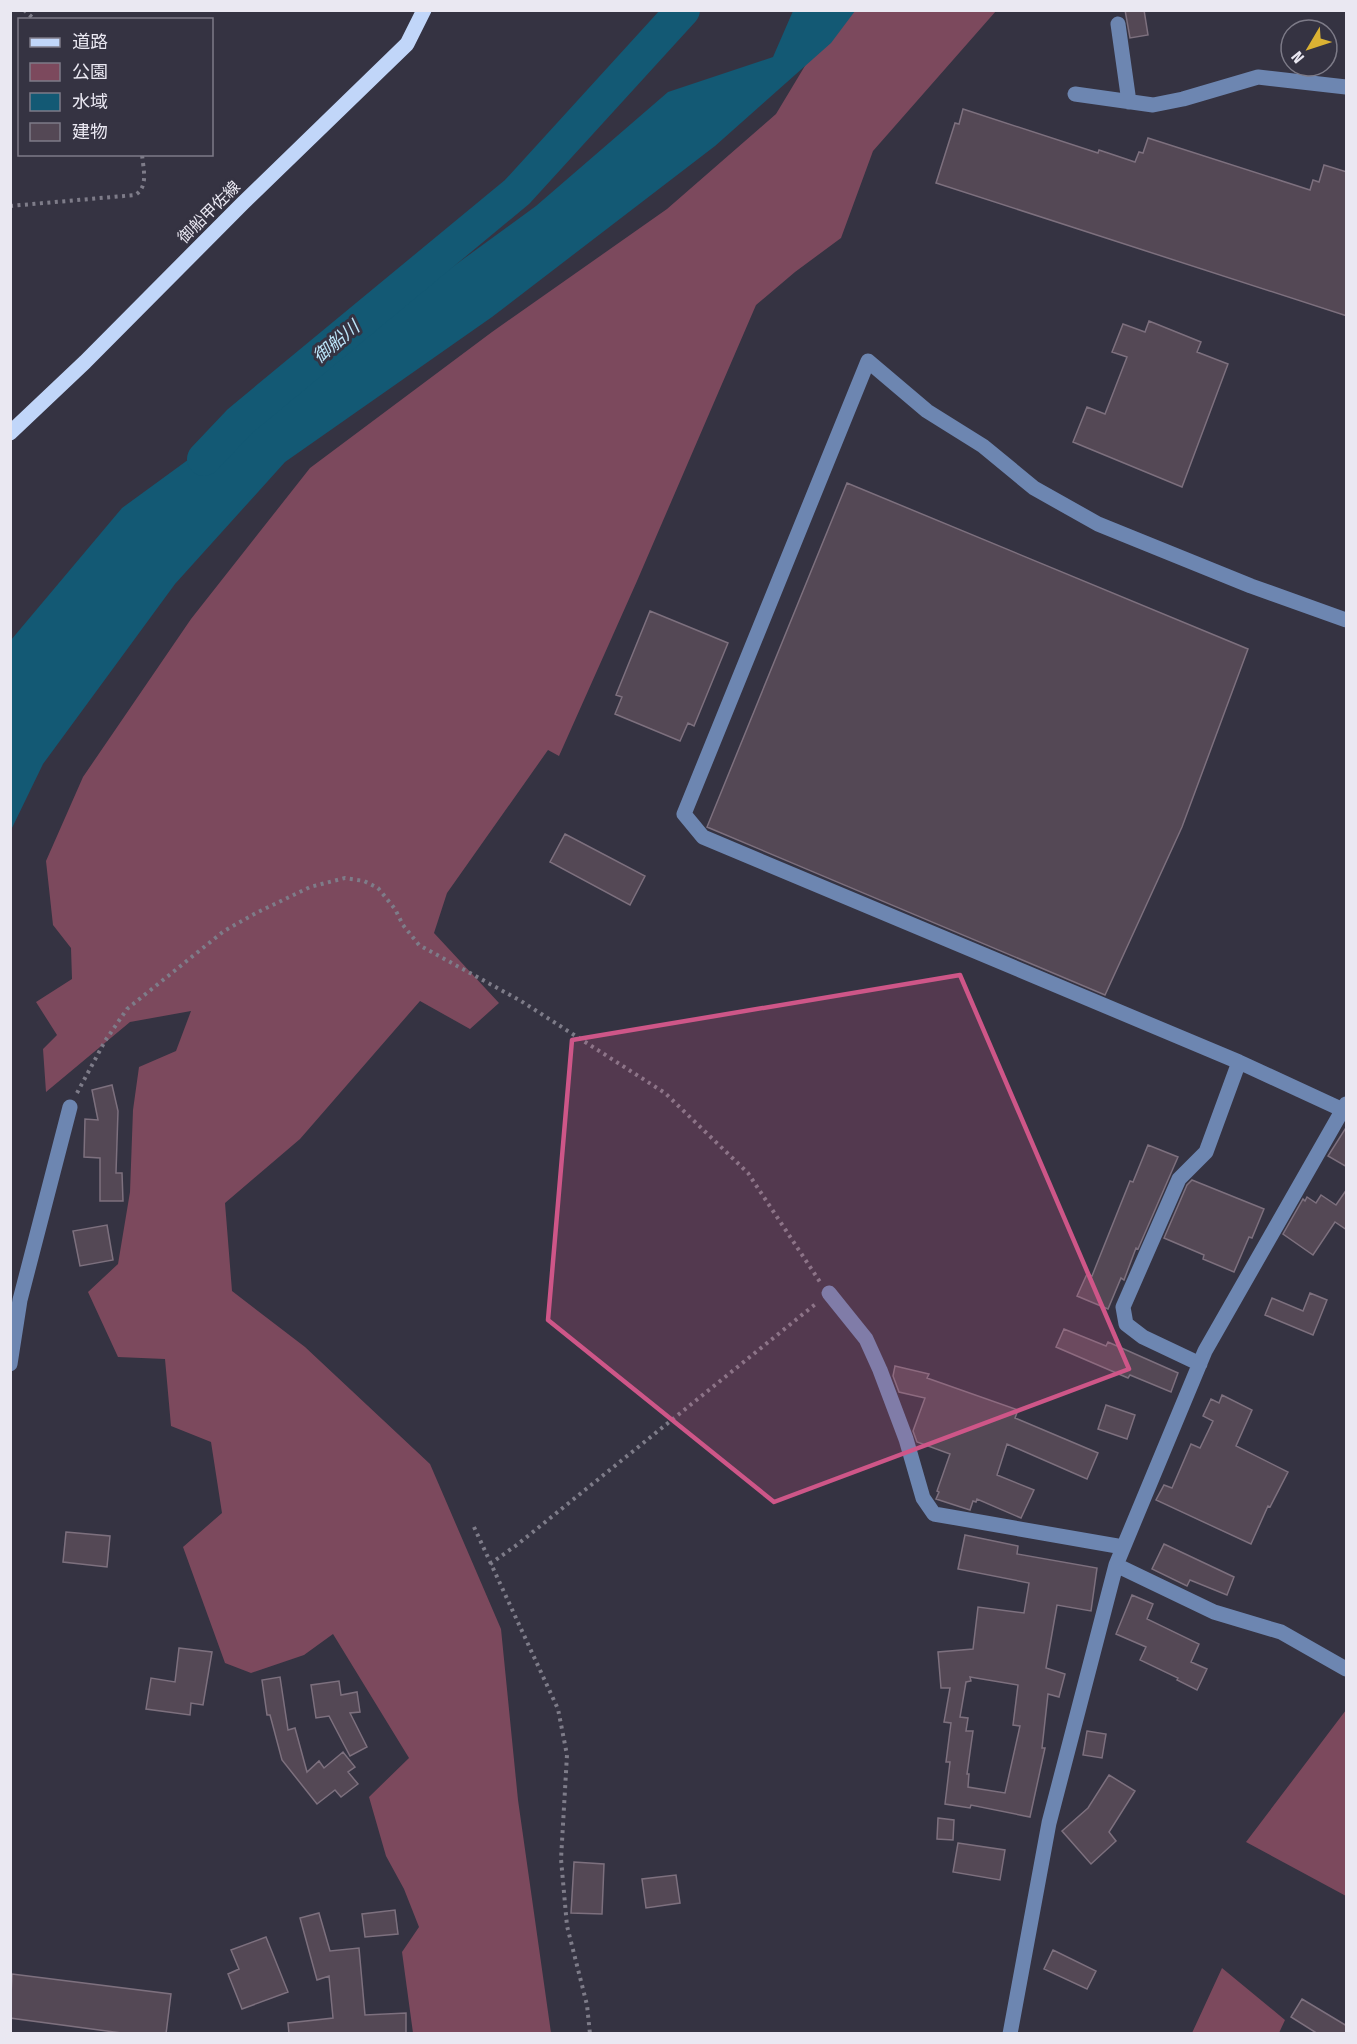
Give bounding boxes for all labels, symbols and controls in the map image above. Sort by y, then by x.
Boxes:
legend [18,18,213,156]
north arrow [1279,18,1339,78]
text: 道路 [72,31,108,53]
text: N [1287,47,1308,67]
text: 公園 [72,61,108,83]
text: 水域 [72,91,108,113]
text: 建物 [72,121,108,143]
street label: 御船甲佐線 [174,177,244,247]
water label: 御船川 [308,315,365,368]

